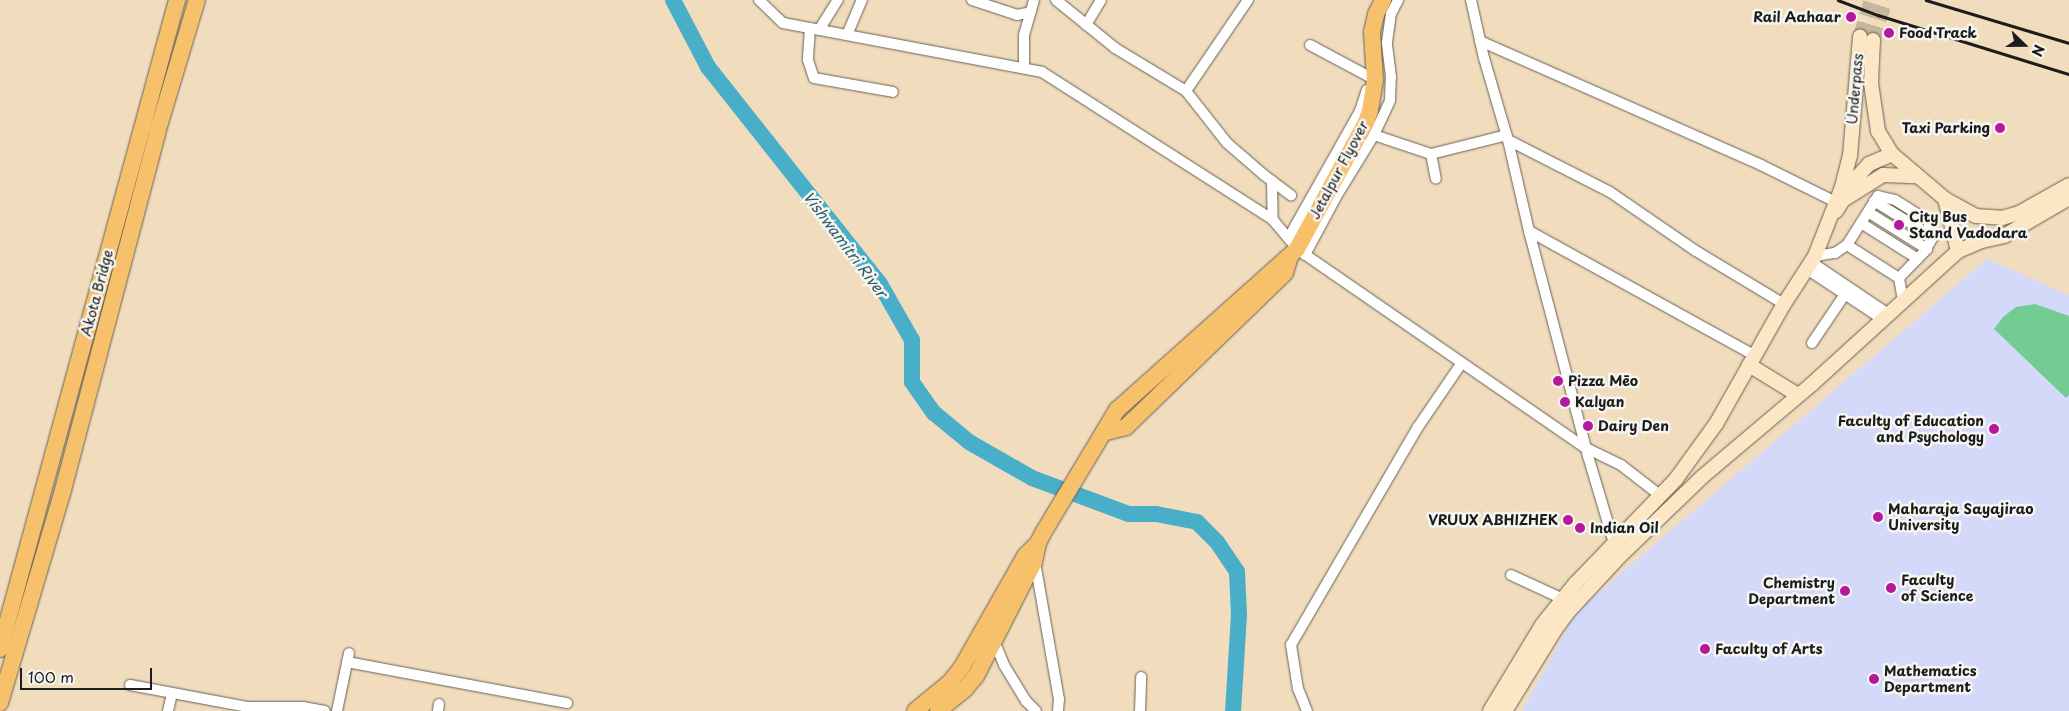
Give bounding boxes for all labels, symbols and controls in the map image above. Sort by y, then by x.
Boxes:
place label: Rail Aahaar [1753,9,1841,25]
marker: Rail Aahaar [1845,11,1857,23]
north arrow [1999,20,2049,70]
place label: Food Track [1899,25,1978,41]
marker: Food Track [1883,27,1895,39]
text: N [2027,42,2050,60]
street label: Underpass [1844,53,1866,125]
street label: Jetalpur Flyover [1306,118,1372,222]
place label: Taxi Parking [1901,120,1990,136]
marker: Taxi Parking [1994,122,2006,134]
water label: Vishwamitri River [801,188,891,300]
place label: City Bus Stand Vadodara [1909,209,2027,242]
marker: City Bus Stand Vadodara [1893,219,1905,231]
street label: Akota Bridge [77,248,117,338]
place label: Pizza Mēo [1568,373,1639,389]
marker: Pizza Mēo [1552,375,1564,387]
place label: Kalyan [1575,394,1624,410]
marker: Kalyan [1559,396,1571,408]
place label: Faculty of Education and Psychology [1837,413,1984,446]
place label: Dairy Den [1598,418,1670,434]
marker: Dairy Den [1582,420,1594,432]
marker: Faculty of Education and Psychology [1988,423,2000,435]
place label: Maharaja Sayajirao University [1888,501,2032,534]
marker: Maharaja Sayajirao University [1872,511,1884,523]
place label: VRUUX ABHIZHEK [1429,512,1558,528]
marker: VRUUX ABHIZHEK [1562,514,1574,526]
place label: Indian Oil [1590,520,1659,536]
marker: Indian Oil [1574,522,1586,534]
place label: Faculty of Science [1901,572,1973,604]
place label: Chemistry Department [1748,575,1835,608]
marker: Faculty of Science [1885,582,1897,594]
marker: Chemistry Department [1839,585,1851,597]
place label: Faculty of Arts [1715,641,1823,657]
marker: Faculty of Arts [1699,643,1711,655]
scale bar [22,658,155,690]
place label: Mathematics Department [1884,663,1977,696]
text: 100 m [28,665,74,688]
marker: Mathematics Department [1868,673,1880,685]

